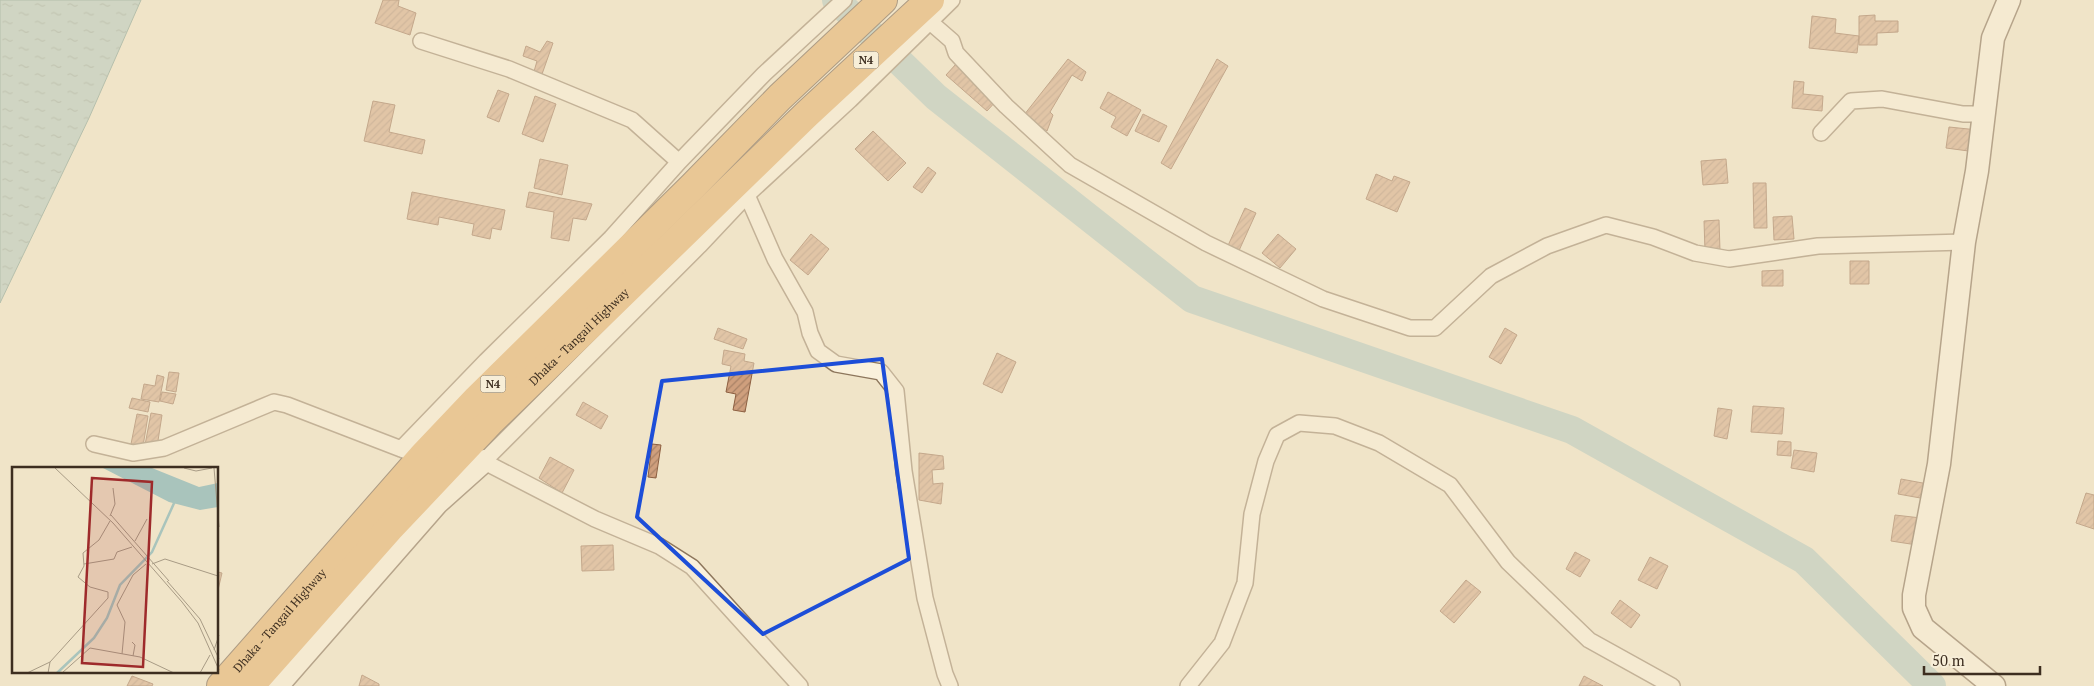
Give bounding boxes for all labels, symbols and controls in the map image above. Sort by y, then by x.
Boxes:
road number: N4 [854,52,878,68]
street label: Dhaka - Tangail Highway [525,284,632,388]
road number: N4 [480,376,506,392]
inset map [12,467,219,674]
street label: Dhaka - Tangail Highway [229,564,329,675]
scale bar [1924,644,2040,676]
text: 50 m [1932,650,1965,670]

